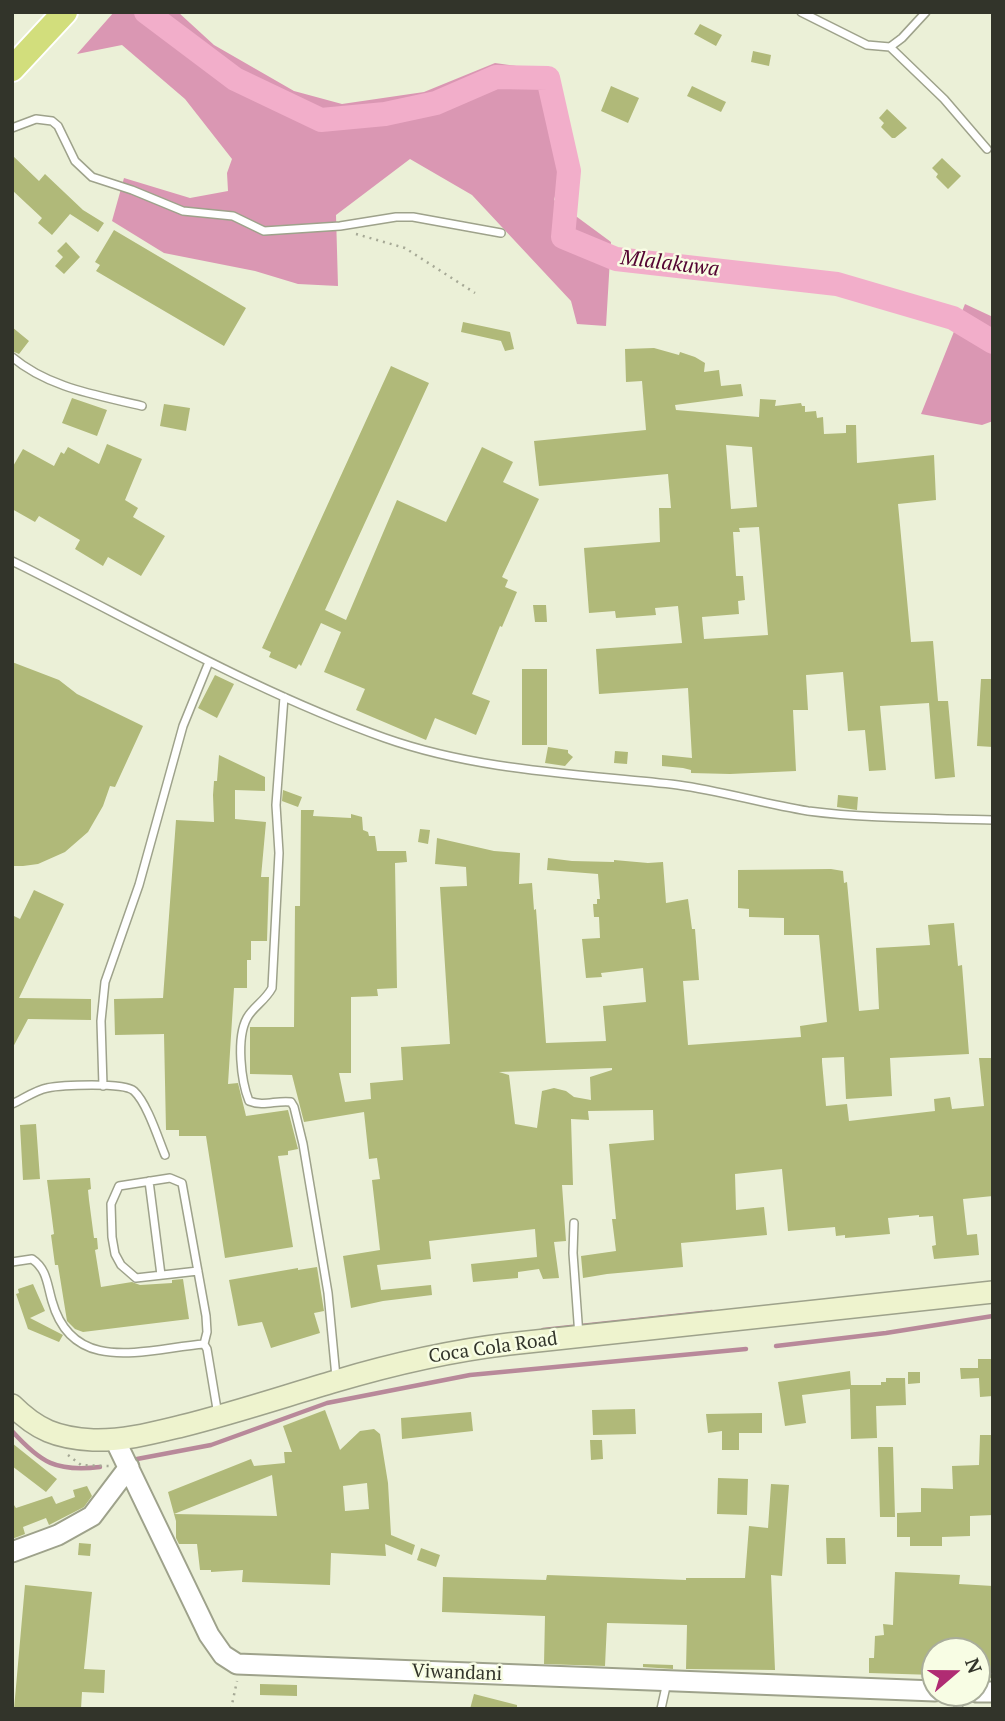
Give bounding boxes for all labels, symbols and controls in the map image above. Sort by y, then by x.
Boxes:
water label: Mlalakuwa [619,245,721,283]
street label: Coca Cola Road [427,1328,559,1368]
north arrow [921,1637,991,1707]
text: N [960,1654,989,1676]
street label: Viwandani [411,1660,503,1686]

